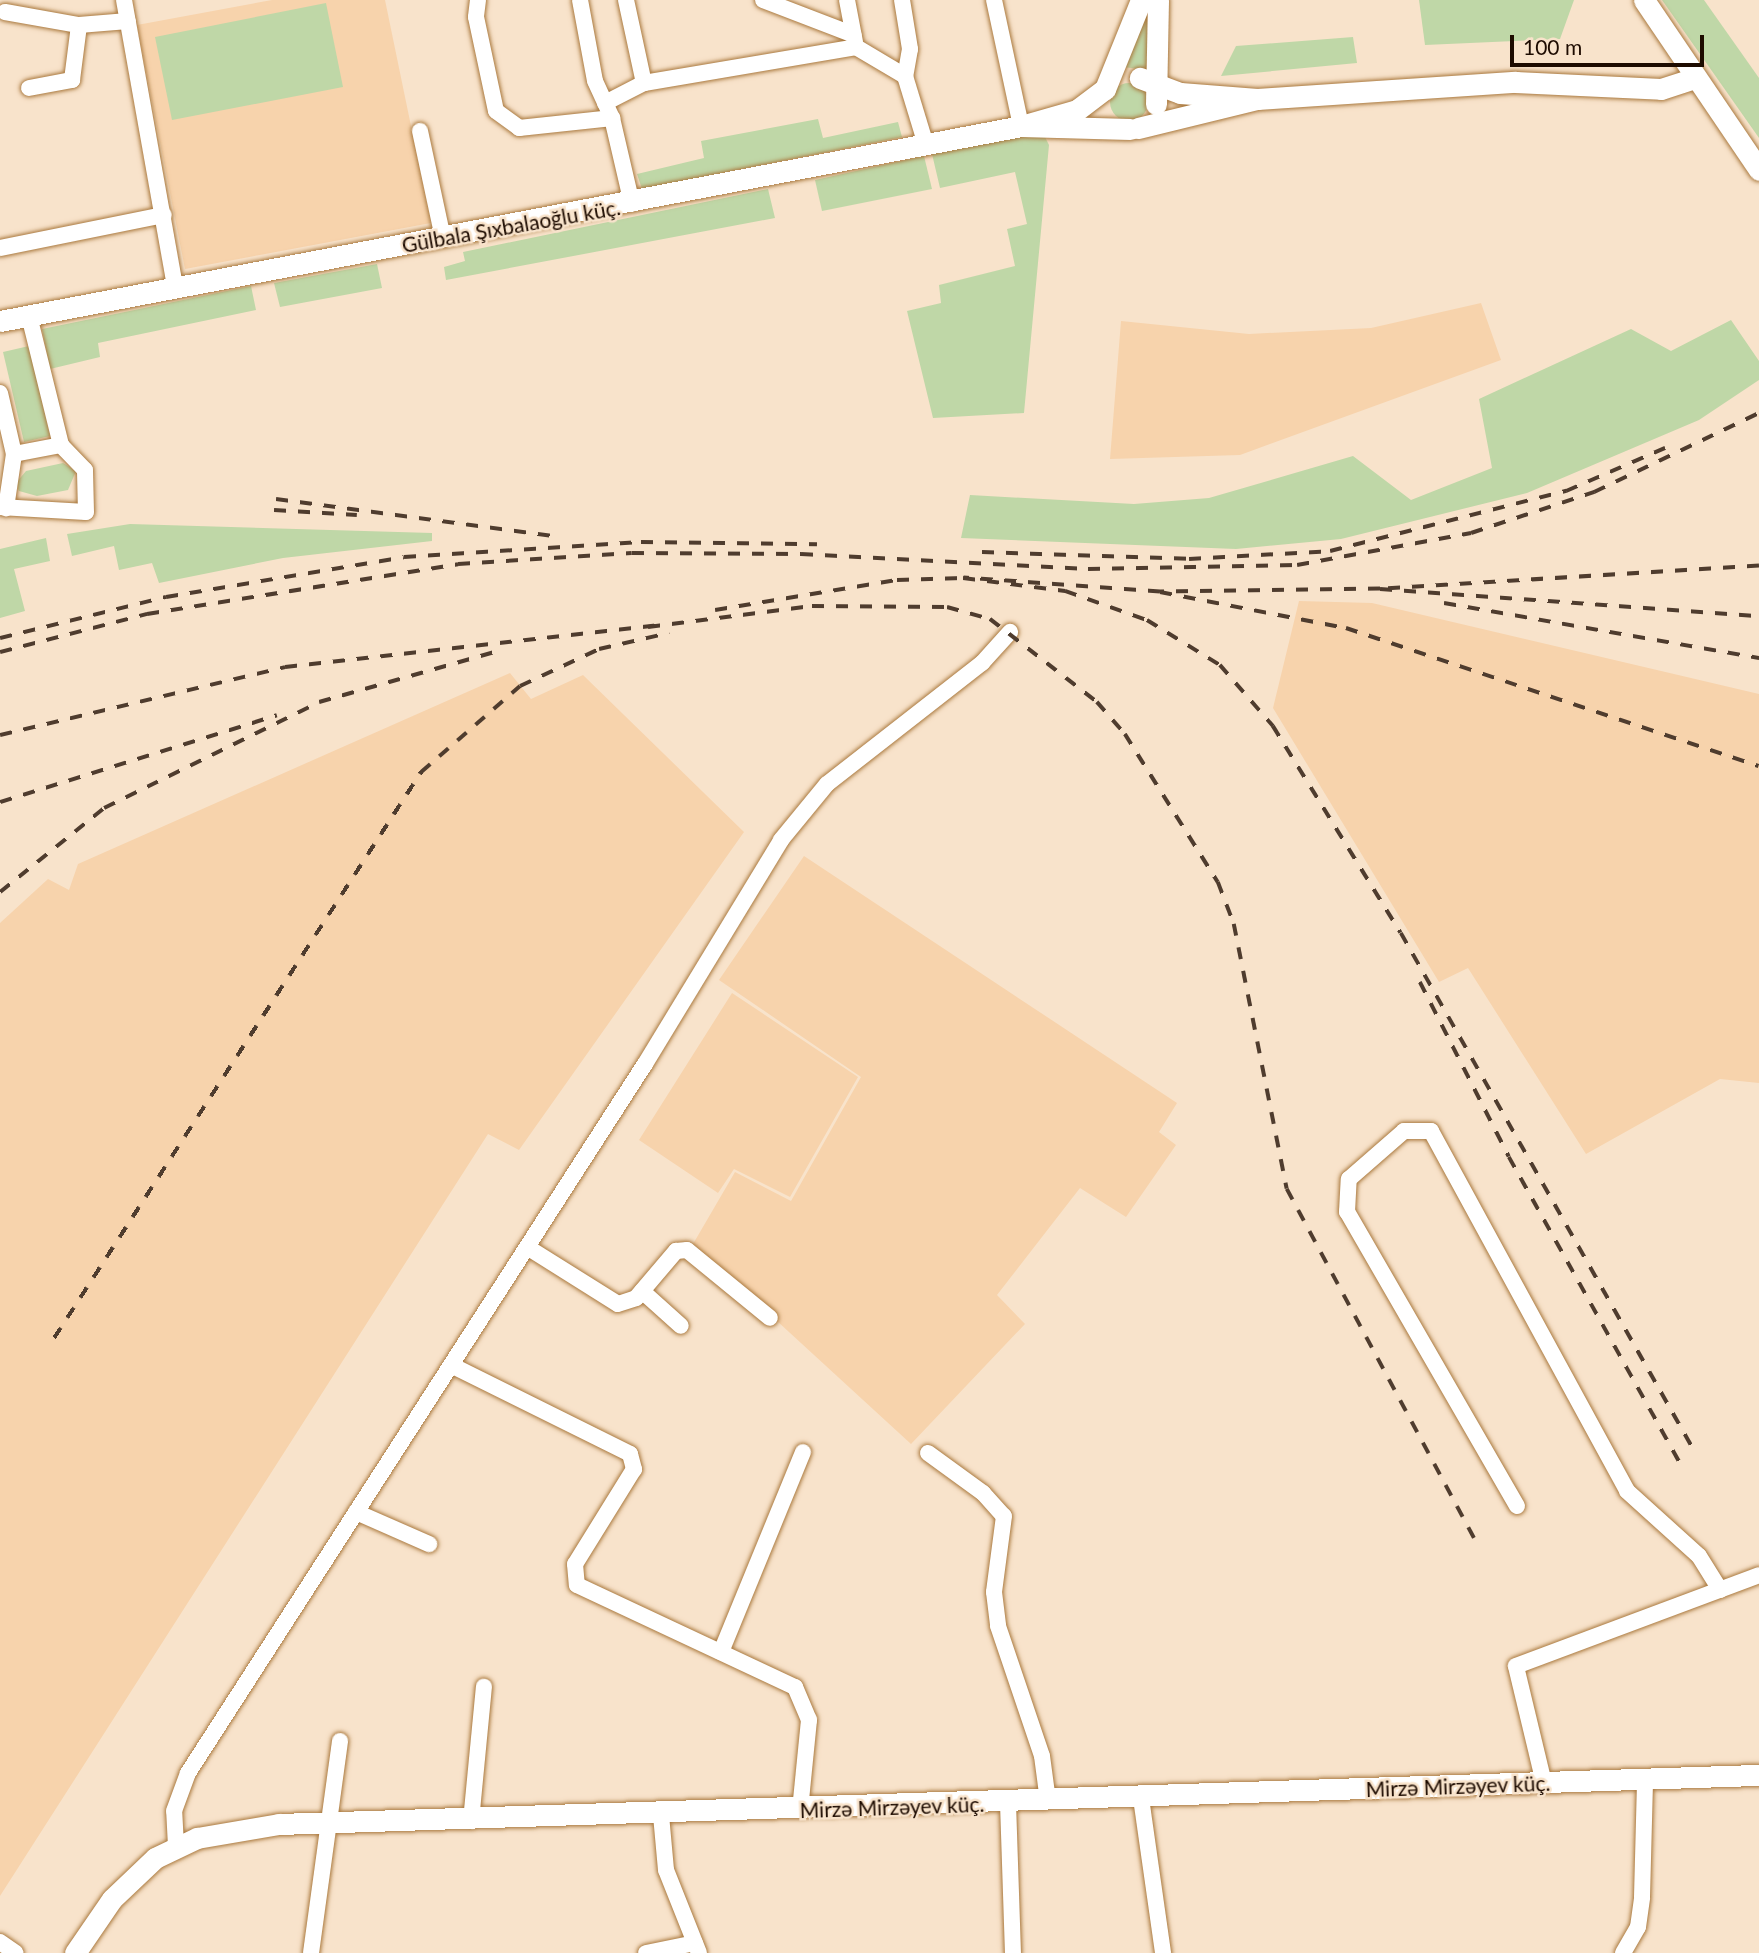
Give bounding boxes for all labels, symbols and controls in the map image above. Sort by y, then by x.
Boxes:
scale bar [1514,21,1708,65]
text: 100 m [1523,34,1582,59]
street label: Gülbala Şıxbalaoğlu küç. [400,194,622,258]
street label: Mirzə Mirzəyev küç. [1365,1770,1551,1802]
street label: Mirzə Mirzəyev küç. [799,1791,985,1823]

